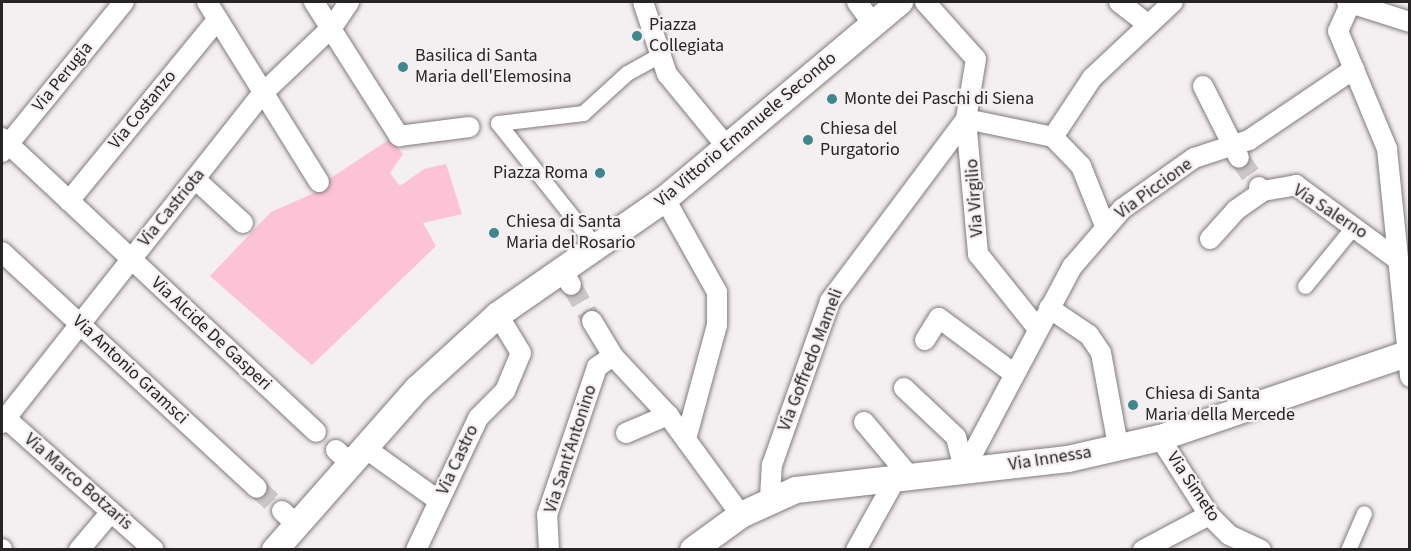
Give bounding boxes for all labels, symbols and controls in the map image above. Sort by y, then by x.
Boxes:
place label: Piazza Collegiata [649,15,724,57]
marker: Piazza Collegiata [630,29,644,43]
street label: Via Perugia [28,38,98,116]
place label: Basilica di Santa Maria dell'Elemosina [415,46,572,88]
street label: Via Vittorio Emanuele Secondo [651,48,841,212]
marker: Basilica di Santa Maria dell'Elemosina [396,60,410,74]
street label: Via Costanzo [105,66,181,154]
place label: Monte dei Paschi di Siena [844,88,1034,110]
marker: Monte dei Paschi di Siena [825,92,839,106]
place label: Chiesa del Purgatorio [820,119,900,162]
marker: Chiesa del Purgatorio [801,133,815,147]
street label: Via Piccione [1111,154,1197,224]
street label: Via Virgilio [961,158,989,238]
place label: Piazza Roma [493,162,588,184]
street label: Via Castriota [134,165,210,251]
marker: Piazza Roma [593,166,607,180]
street label: Via Salerno [1289,180,1371,244]
place label: Chiesa di Santa Maria del Rosario [506,212,635,254]
marker: Chiesa di Santa Maria del Rosario [487,226,501,240]
street label: Via Alcide De Gasperi [146,273,276,395]
street label: Via Goffredo Mameli [774,286,848,434]
street label: Via Antonio Gramsci [68,311,192,429]
street label: Via Sant'Antonino [540,382,602,516]
place label: Chiesa di Santa Maria della Mercede [1145,384,1295,426]
marker: Chiesa di Santa Maria della Mercede [1126,398,1140,412]
street label: Via Castro [432,422,484,498]
street label: Via Marco Botzaris [19,429,137,535]
street label: Via Innessa [1007,442,1093,476]
street label: Via Simeto [1162,448,1224,526]

